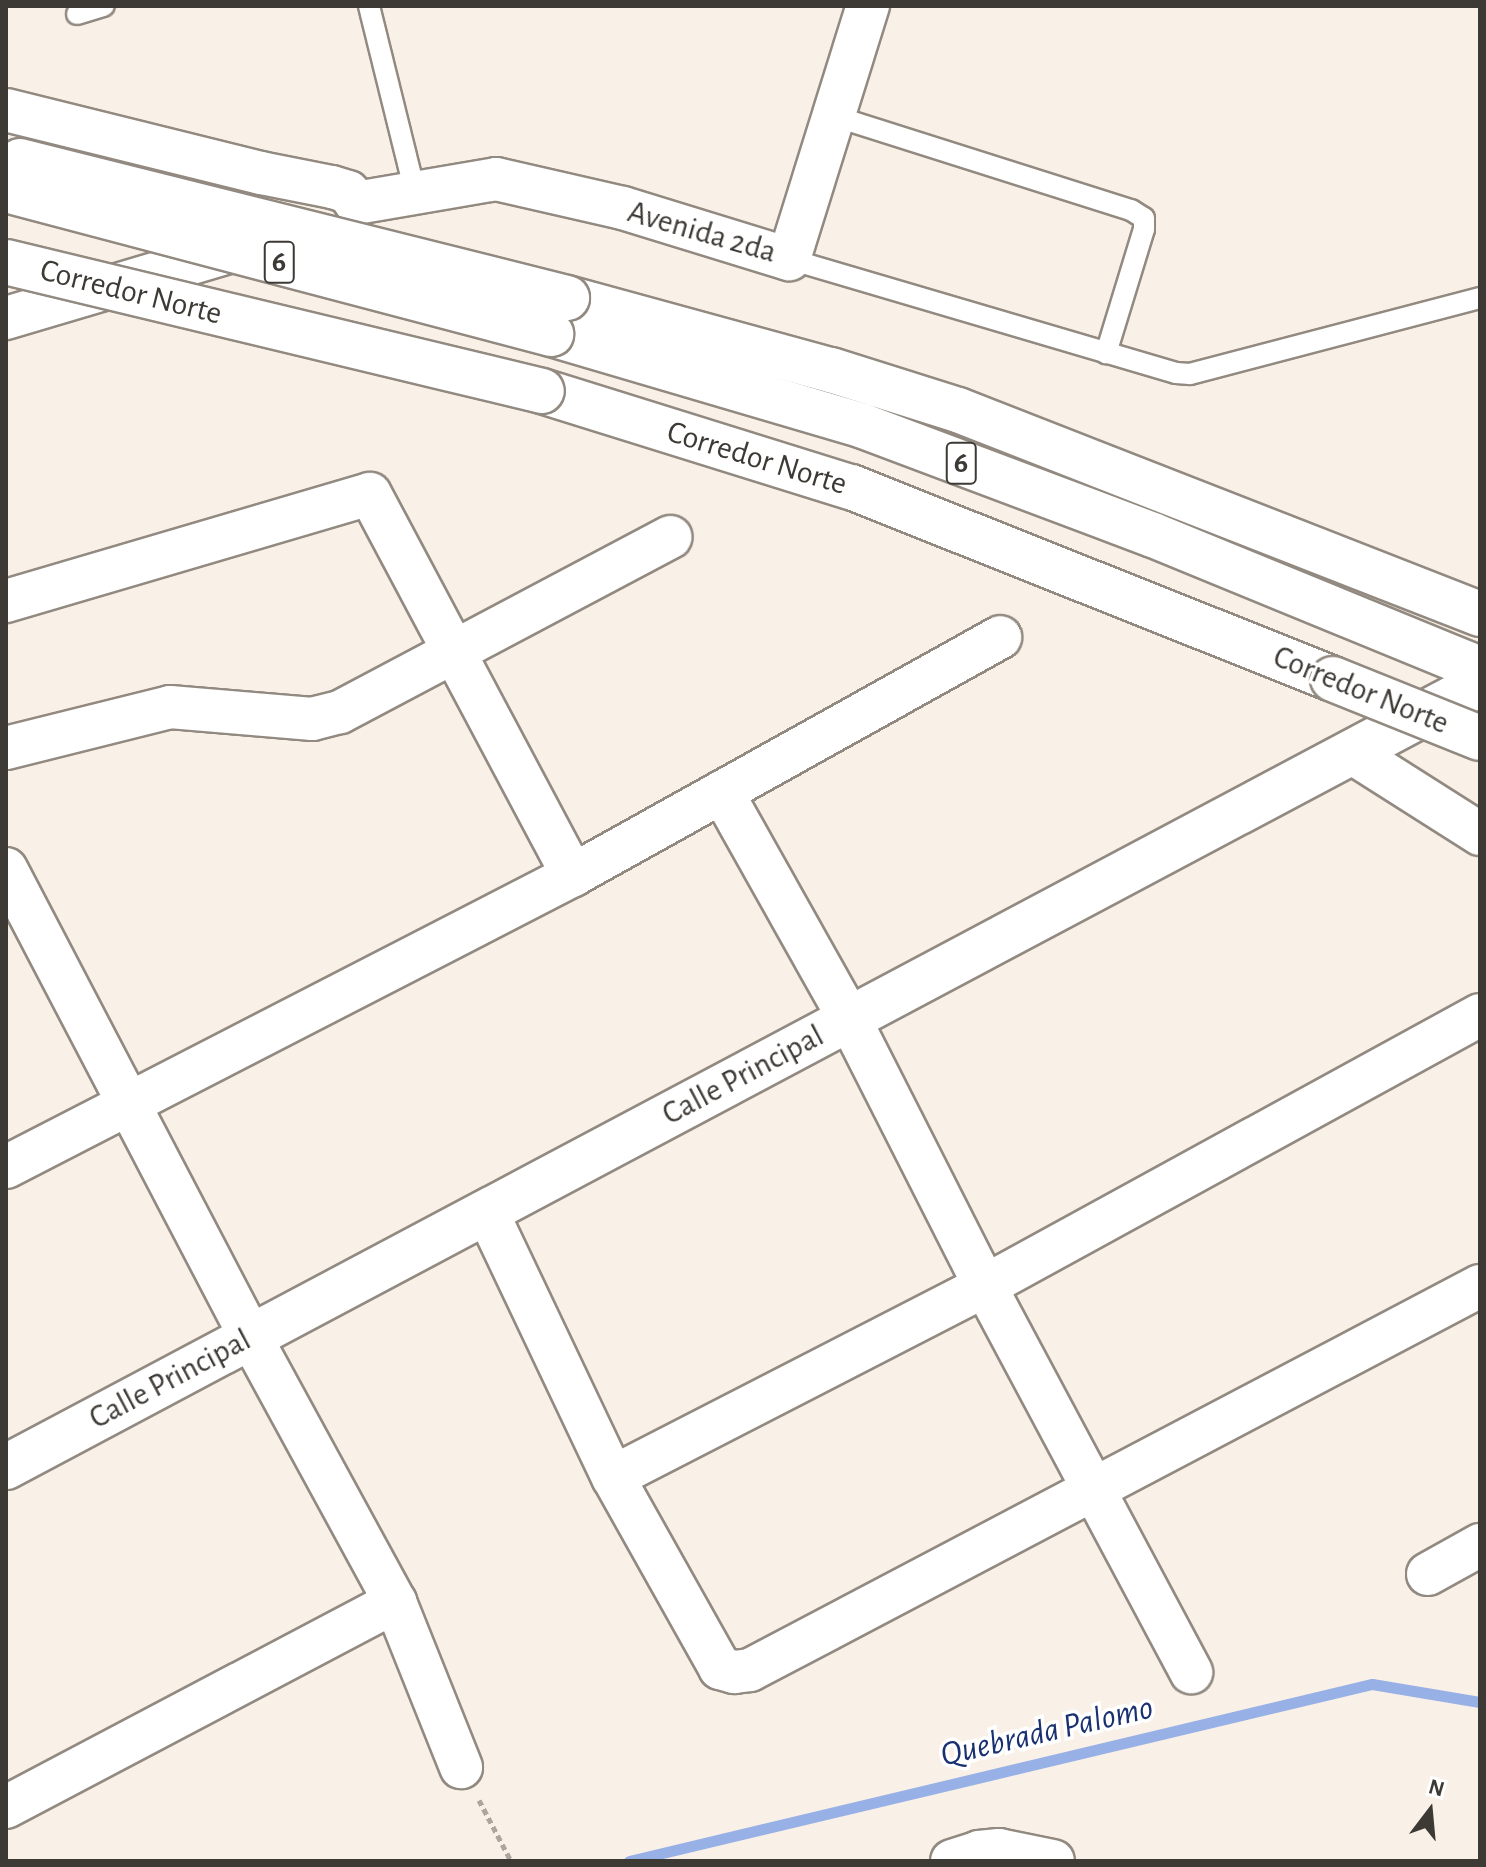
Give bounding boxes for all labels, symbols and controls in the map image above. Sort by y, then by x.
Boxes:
street label: Avenida 2da [623,193,781,271]
road number: 6 [263,236,295,288]
street label: Corredor Norte [36,251,226,333]
street label: Corredor Norte [663,412,851,504]
road number: 6 [945,437,977,489]
street label: Corredor Norte [1268,637,1454,743]
street label: Calle Principal [656,1016,830,1134]
street label: Calle Principal [83,1320,257,1438]
water label: Quebrada Palomo [937,1688,1157,1776]
north arrow [1390,1771,1470,1851]
text: N [1426,1775,1447,1801]

